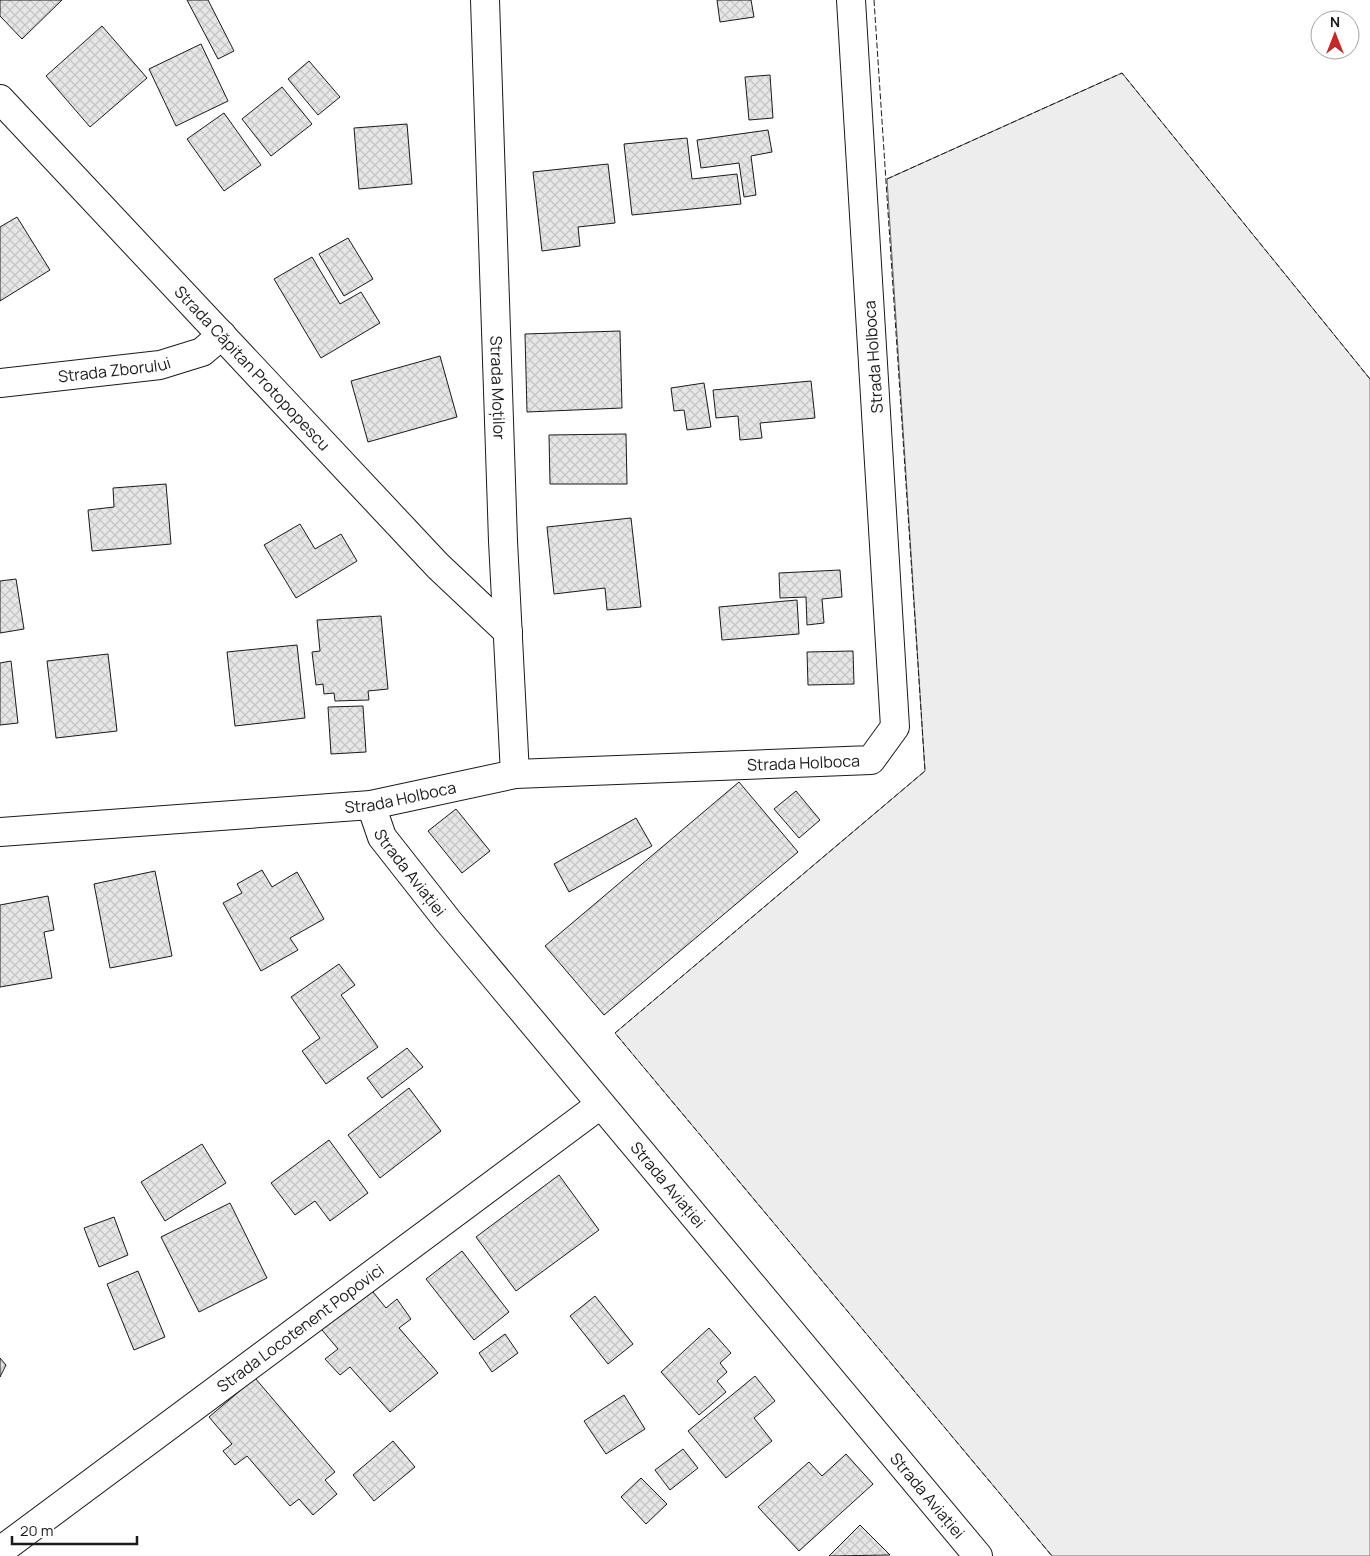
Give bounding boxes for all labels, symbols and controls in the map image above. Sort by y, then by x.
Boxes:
north arrow [1310,10,1360,60]
text: N [1330,12,1340,31]
street label: Strada Căpitan Protopopescu [170,281,335,455]
street label: Strada Holboca [858,300,888,414]
street label: Strada Moților [485,335,511,440]
street label: Strada Zborului [57,351,173,387]
street label: Strada Holboca [747,749,860,776]
street label: Strada Holboca [344,776,458,818]
street label: Strada Aviației [369,826,451,921]
street label: Strada Aviației [626,1137,710,1232]
street label: Strada Locotenent Popovici [212,1259,388,1397]
street label: Strada Aviației [885,1448,970,1543]
scale bar [12,1514,138,1546]
text: 20 m [20,1520,53,1541]

